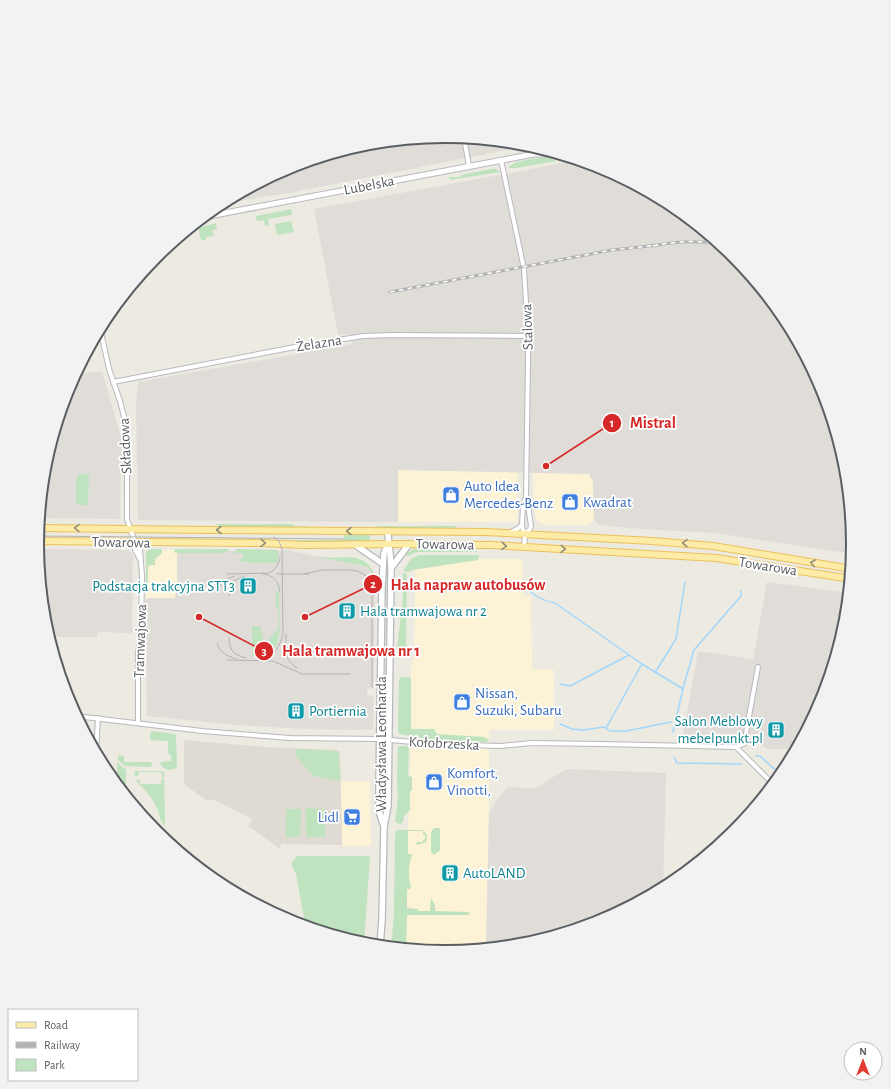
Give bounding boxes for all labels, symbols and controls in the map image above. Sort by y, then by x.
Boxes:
street label: Lubelska [343,173,396,198]
street label: Stalowa [519,303,536,350]
street label: Żelazna [295,331,343,354]
callout: Mistral [602,409,683,437]
text: Mistral [630,415,676,431]
street label: Składowa [117,417,134,474]
text: 1 [610,417,614,429]
place label: Auto Idea Mercedes-Benz [464,479,553,511]
shop icon: Auto Idea Mercedes-Benz [441,485,461,505]
shop icon: Kwadrat [560,492,580,512]
place label: Kwadrat [583,495,632,510]
one-way arrow [74,524,80,532]
one-way arrow [216,526,222,534]
one-way arrow [346,527,352,535]
street label: Towarowa [91,534,151,551]
street label: Towarowa [415,536,475,553]
one-way arrow [260,539,266,547]
one-way arrow [682,539,688,548]
one-way arrow [501,541,507,550]
one-way arrow [560,545,566,553]
street label: Towarowa [738,554,798,579]
one-way arrow [810,559,816,567]
callout: Hala napraw autobusów [363,570,553,598]
building icon: Podstacja trakcyjna STT3 [238,576,258,596]
text: Hala napraw autobusów [391,577,546,593]
text: 2 [370,578,376,590]
place label: Podstacja trakcyjna STT3 [92,579,235,594]
building icon: Hala tramwajowa nr 2 [337,601,357,621]
street label: Tramwajowa [132,604,149,678]
place label: Hala tramwajowa nr 2 [360,604,487,619]
callout: Hala tramwajowa nr 1 [254,637,428,665]
text: Hala tramwajowa nr 1 [282,643,420,660]
text: 3 [261,645,267,657]
street label: Władysława Leonharda [374,676,389,812]
place label: Nissan, Suzuki, Subaru [475,686,562,718]
shop icon: Nissan, Suzuki, Subaru [452,692,472,712]
building icon: Portiernia [286,701,306,721]
place label: Portiernia [309,704,367,719]
place label: Salon Meblowy mebelpunkt.pl [675,714,764,746]
building icon: Salon Meblowy mebelpunkt.pl [766,720,786,740]
street label: Kołobrzeska [408,734,480,753]
place label: Komfort, Vinotti, [447,766,498,798]
shop icon: Komfort, Vinotti, [424,772,444,792]
supermarket icon: Lidl [342,807,362,827]
place label: Lidl [318,810,339,825]
building icon: AutoLAND [440,863,460,883]
place label: AutoLAND [463,866,526,881]
legend [8,1009,138,1081]
text: Road [44,1019,68,1031]
text: Railway [44,1039,80,1052]
north arrow [843,1041,883,1081]
text: N [859,1046,867,1057]
text: Park [44,1059,65,1071]

